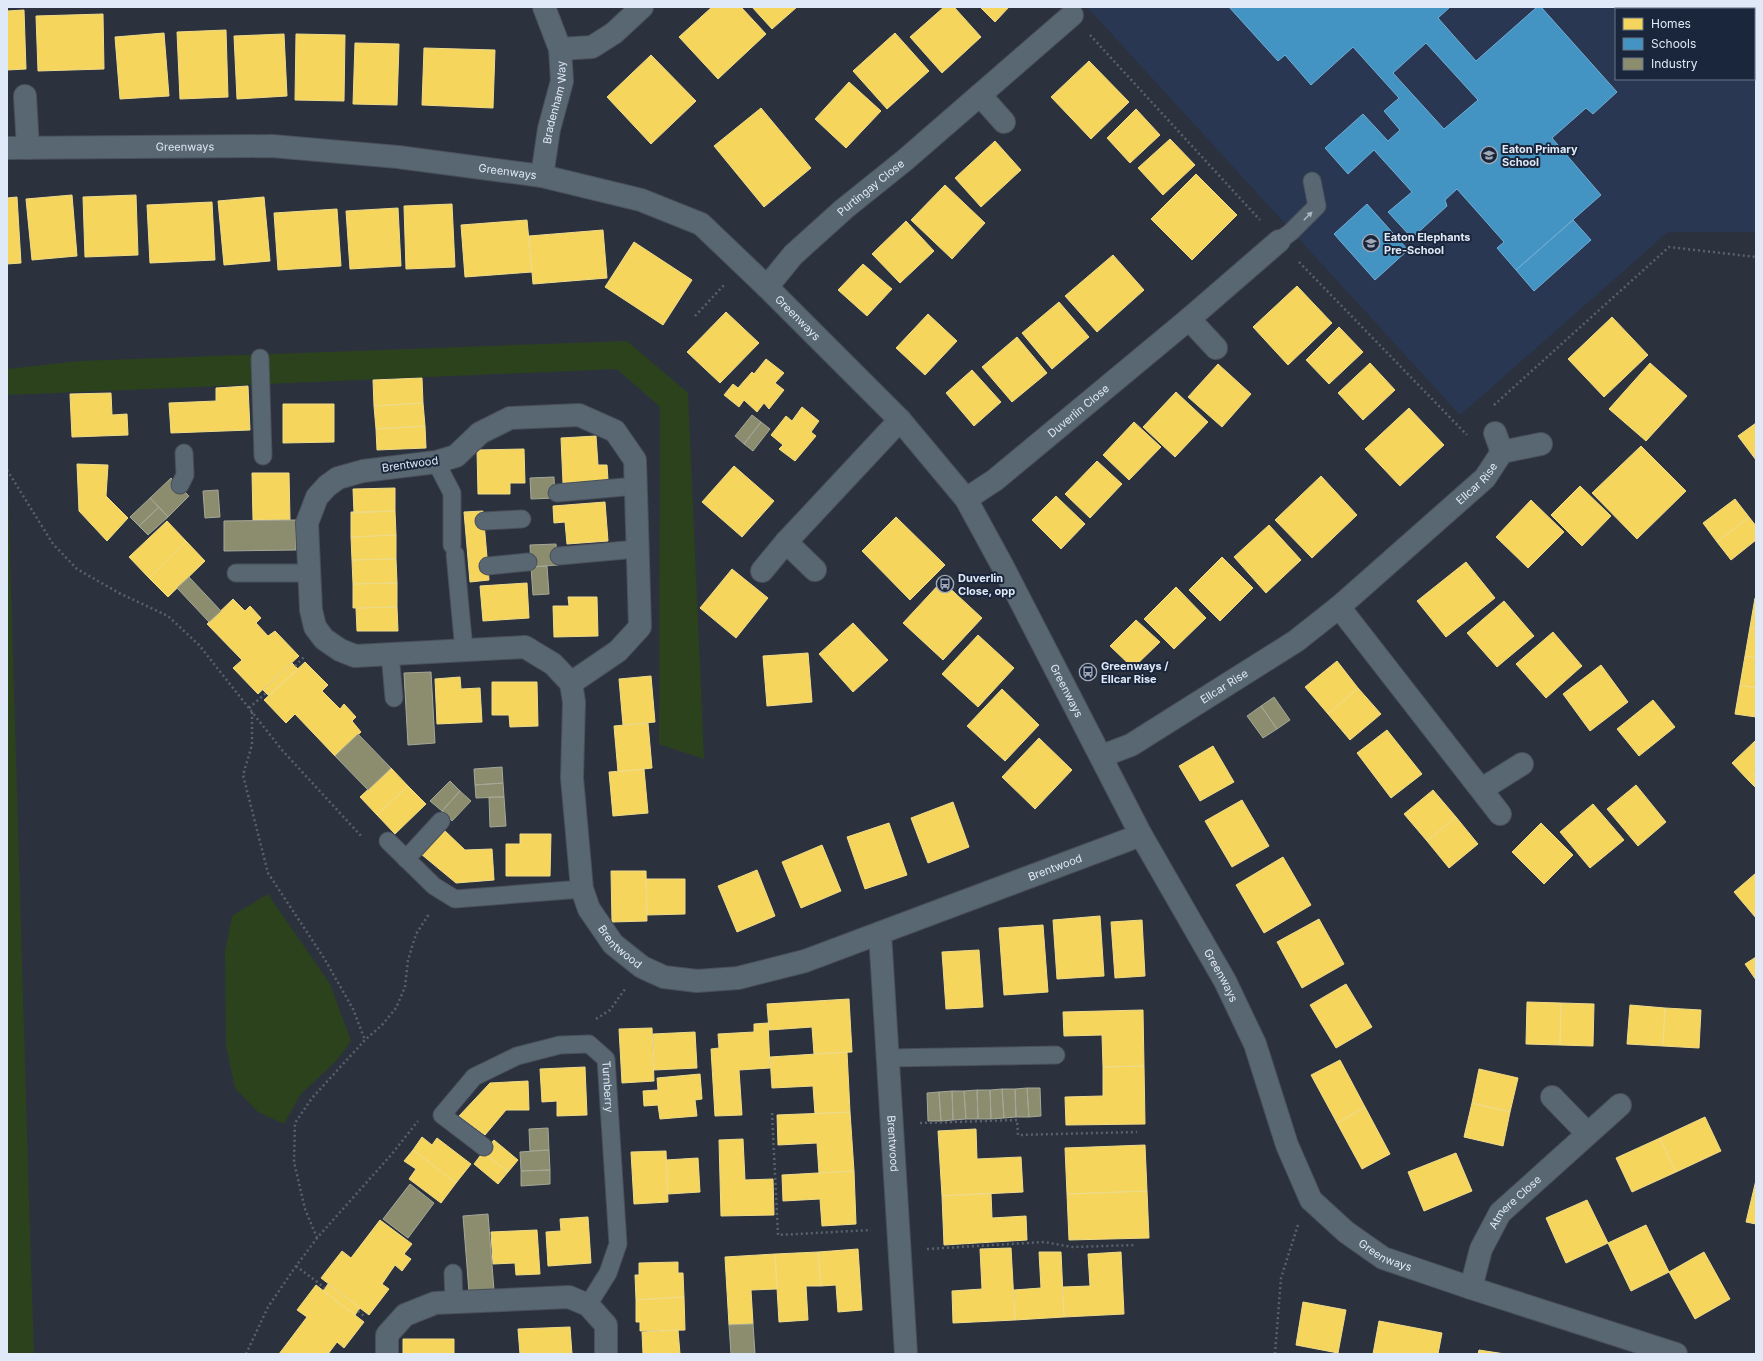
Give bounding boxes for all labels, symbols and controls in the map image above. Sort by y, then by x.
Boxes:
legend [1615,8,1755,80]
text: Homes [1651,16,1691,31]
text: Schools [1651,36,1696,51]
text: Industry [1651,56,1698,71]
street label: Bradenham Way [540,60,569,145]
street label: Greenways [156,139,215,154]
place label: Eaton Primary School [1502,142,1578,169]
school or university icon: Eaton Primary School [1479,145,1499,165]
street label: Purtingay Close [834,156,907,219]
street label: Greenways [478,161,538,182]
one-way arrow [1303,211,1313,221]
place label: Eaton Elephants Pre-School [1384,230,1471,257]
school or university icon: Eaton Elephants Pre-School [1361,233,1381,253]
street label: Greenways [772,292,824,344]
street label: Duverlin Close [1045,381,1112,440]
street label: Brentwood [381,453,439,475]
street label: Ellcar Rise [1453,460,1500,507]
place label: Duverlin Close, opp [958,571,1015,598]
bus stop icon: Duverlin Close, opp [935,574,955,594]
place label: Greenways / Ellcar Rise [1101,659,1169,686]
street label: Greenways [1047,661,1086,720]
bus stop icon: Greenways / Ellcar Rise [1078,662,1098,682]
street label: Ellcar Rise [1198,666,1251,707]
street label: Brentwood [1026,851,1084,884]
street label: Brentwood [595,922,645,971]
street label: Greenways [1201,946,1241,1004]
street label: Turnberry [599,1060,616,1113]
street label: Brentwood [884,1115,902,1172]
street label: Atmere Close [1486,1172,1544,1231]
street label: Greenways [1356,1236,1414,1274]

